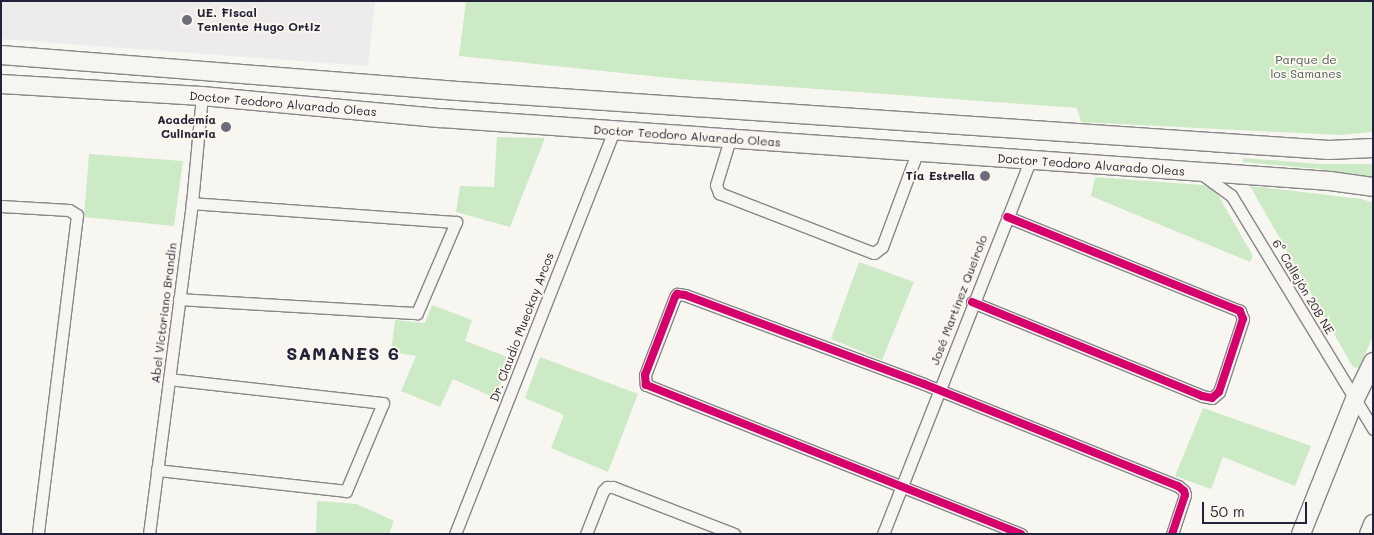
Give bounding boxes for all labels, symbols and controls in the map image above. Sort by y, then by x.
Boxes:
place label: UE. Fiscal Teniente Hugo Ortiz [197,6,320,34]
marker: UE. Fiscal Teniente Hugo Ortiz [181,14,193,26]
park label: Parque de los Samanes [1271,53,1341,81]
street label: Doctor Teodoro Alvarado Oleas [189,89,377,119]
place label: Academía Culinaria [157,113,216,141]
marker: Academía Culinaria [220,121,232,133]
street label: Doctor Teodoro Alvarado Oleas [593,122,781,150]
street label: Doctor Teodoro Alvarado Oleas [997,151,1185,179]
place label: Tía Estrella [906,169,975,183]
marker: Tía Estrella [979,170,991,182]
street label: José Martínez Queirolo [928,233,990,367]
street label: 6° Callejón 20B NE [1269,237,1337,337]
street label: Abel Victoriano Brandin [148,242,180,384]
street label: Dr. Claudio Mueckay Arcos [487,250,557,404]
district label: SAMANES 6 [285,342,401,364]
scale bar [1204,492,1309,524]
text: 50 m [1210,501,1245,521]

